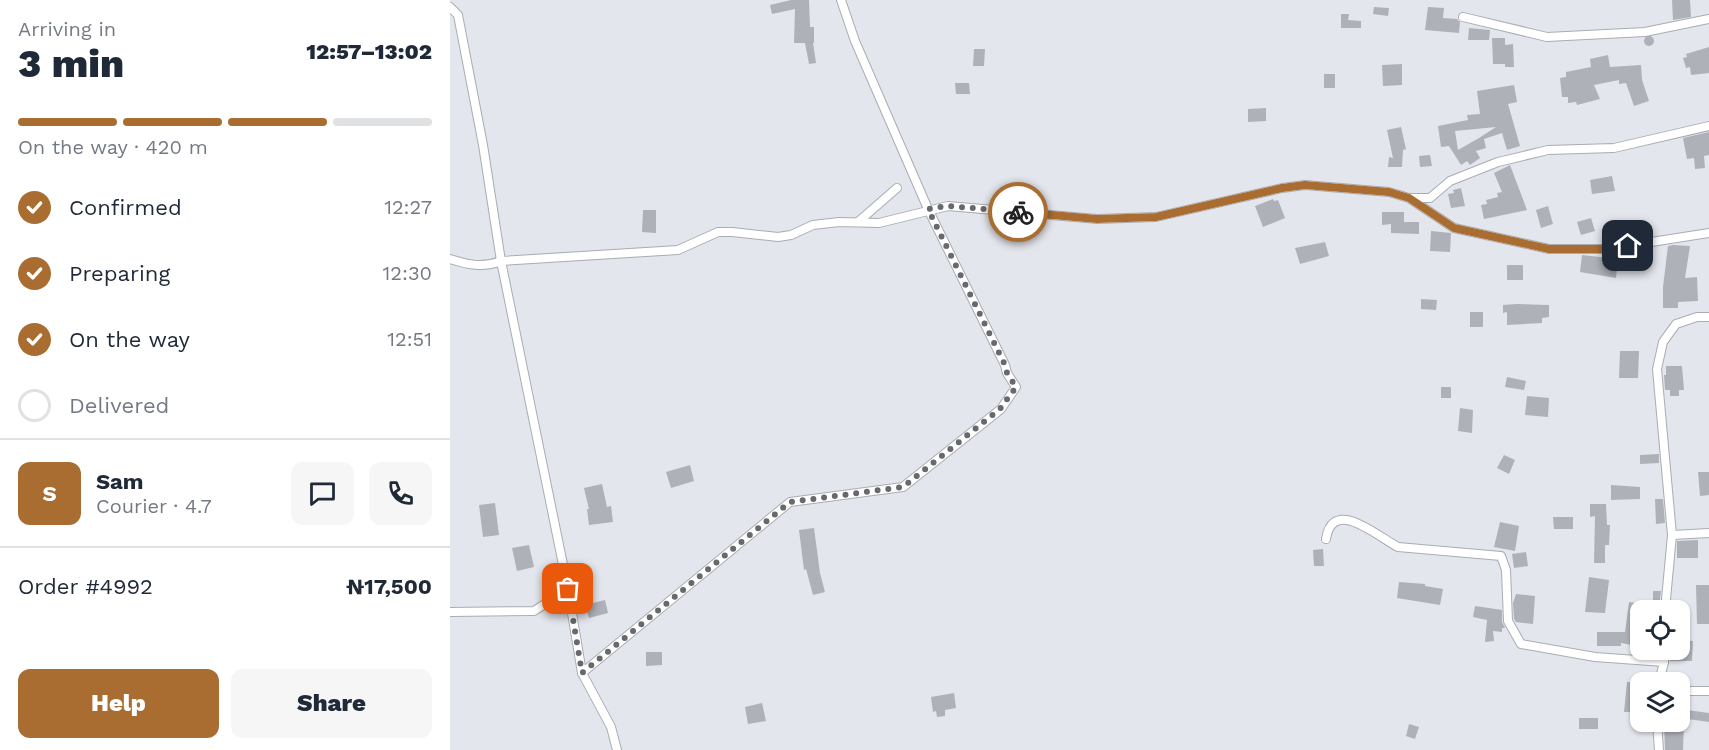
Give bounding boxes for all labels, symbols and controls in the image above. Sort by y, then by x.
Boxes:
text: Arriving in [18,17,116,41]
text: 12:57–13:02 [306,39,432,64]
text: 3 min [18,41,124,86]
text: On the way · 420 m [18,135,208,159]
courier [988,182,1048,242]
icon: check [18,191,51,224]
text: Confirmed [69,195,182,220]
text: 12:27 [384,195,432,219]
icon: bike [1002,196,1035,229]
pin [1602,220,1653,271]
icon: home [1611,229,1644,262]
icon: check [18,257,51,290]
text: Preparing [69,261,170,286]
text: 12:30 [383,261,432,285]
icon: check [18,323,51,356]
text: On the way [69,327,190,352]
text: 12:51 [387,327,432,351]
text: Delivered [69,393,169,418]
button: chat [291,462,354,525]
button: phone [369,462,432,525]
text: Sam [96,469,144,494]
text: S [42,481,57,506]
text: Courier · 4.7 [96,494,212,518]
pin [542,563,593,614]
icon: bag [551,572,584,605]
text: Order #4992 [18,574,153,599]
text: ₦17,500 [346,574,432,599]
map controls [1630,600,1690,732]
button: locate [1630,600,1690,660]
button: Help [18,669,219,738]
button: Share [231,669,432,738]
button: layers [1630,672,1690,732]

